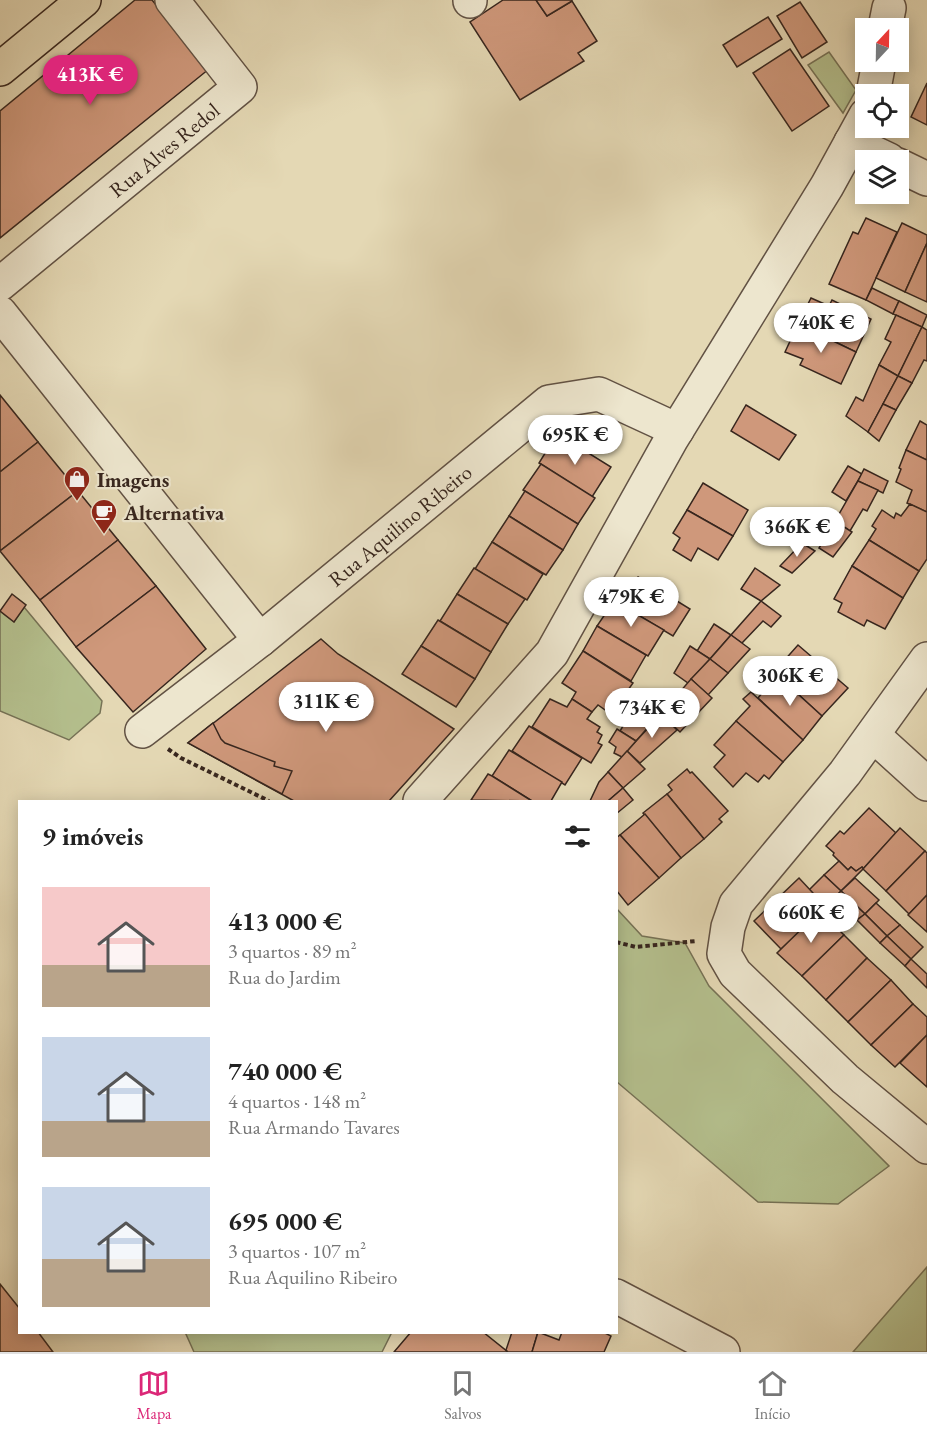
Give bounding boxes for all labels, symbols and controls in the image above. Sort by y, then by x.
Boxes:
north arrow [855,18,909,72]
map controls [855,18,909,204]
pin: 413K € [41,55,139,106]
text: 413K € [57,61,123,87]
button: locate [855,84,909,138]
street label: Rua Alves Redol [103,96,225,203]
button: layers [855,150,909,204]
pin: 740K € [772,303,870,354]
text: 740K € [788,309,854,335]
pin: 695K € [526,415,624,466]
text: 695K € [542,421,608,447]
street label: Rua Aquilino Ribeiro [322,458,477,592]
shop icon: Imagens [62,464,92,502]
place label: Imagens [97,466,169,493]
cafe icon: Alternativa [89,497,119,535]
place label: Alternativa [123,499,225,526]
pin: 366K € [748,507,846,558]
text: 366K € [764,513,830,539]
pin: 479K € [582,577,680,628]
text: 479K € [598,583,664,609]
pin: 306K € [741,656,839,707]
text: 306K € [757,662,823,688]
pin: 311K € [277,682,375,733]
text: 311K € [293,688,359,714]
pin: 734K € [603,688,701,739]
text: 734K € [619,694,685,720]
text: 9 imóveis [42,819,143,853]
icon: filters [561,820,594,853]
pin: 660K € [762,893,860,944]
text: 660K € [778,899,844,925]
text: 413 000 € [228,904,342,938]
icon: home [90,911,162,983]
text: 3 quartos · 89 m² [228,938,357,964]
text: Rua do Jardim [228,964,341,990]
text: 740 000 € [228,1054,342,1088]
icon: home [90,1061,162,1133]
text: 4 quartos · 148 m² [228,1088,366,1114]
text: Rua Armando Tavares [228,1114,400,1140]
text: 695 000 € [228,1204,342,1238]
icon: home [90,1211,162,1283]
text: 3 quartos · 107 m² [228,1238,366,1264]
text: Rua Aquilino Ribeiro [228,1264,397,1290]
tab: Mapa [136,1367,171,1424]
tab: Salvos [444,1367,482,1424]
tab: Início [754,1367,791,1424]

